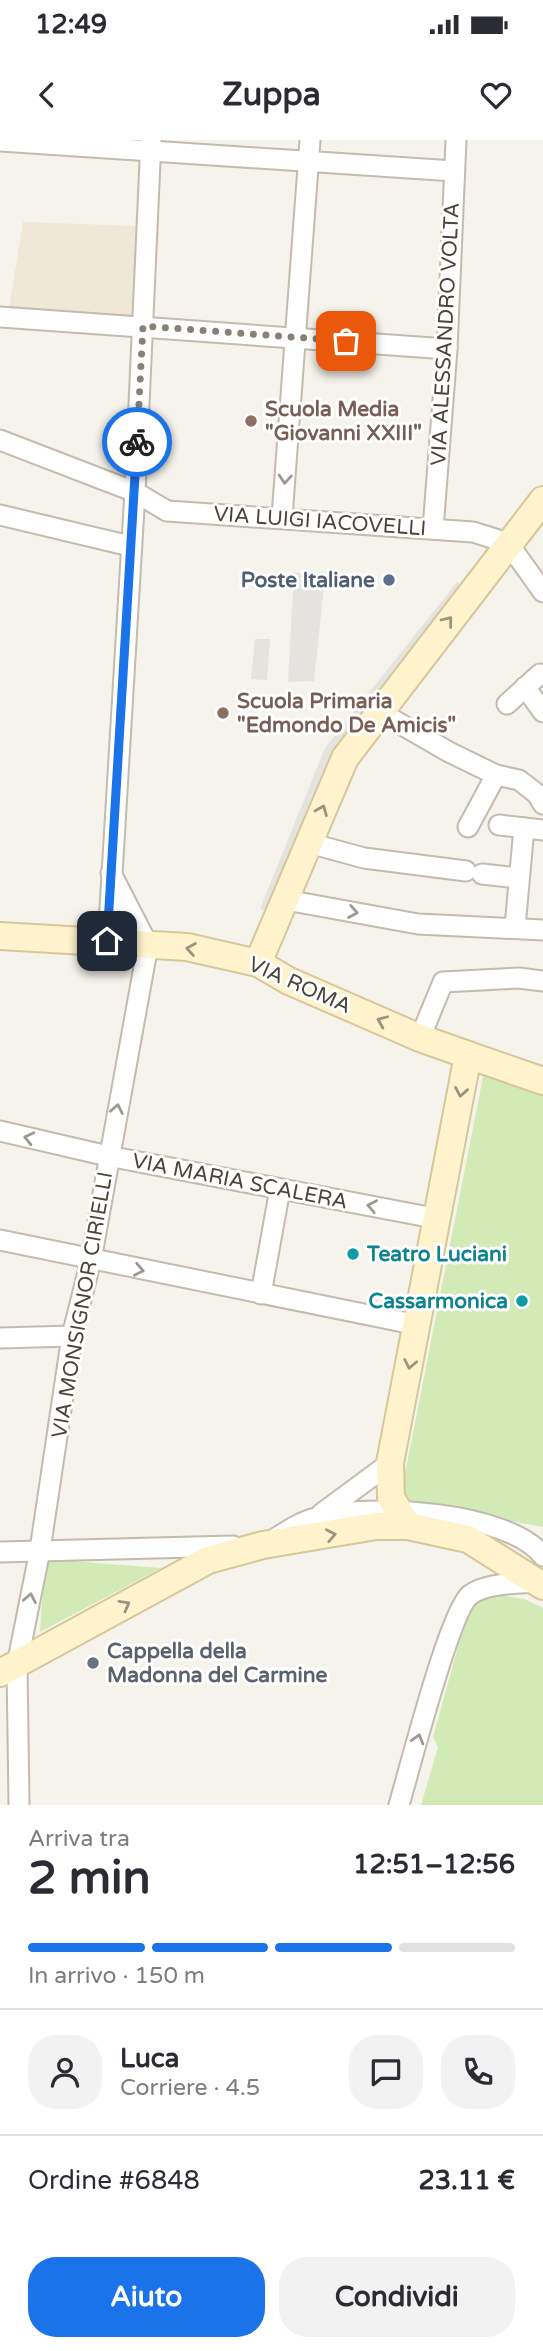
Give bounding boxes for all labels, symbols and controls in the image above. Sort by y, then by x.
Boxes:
text: 12:49 [35,9,107,40]
icon: back [28,76,66,114]
text: Zuppa [222,76,321,114]
icon: heart [477,76,515,114]
street label: VIA ALESSANDRO VOLTA [426,202,465,466]
pin [316,311,376,371]
icon: bag [327,322,365,360]
place label: Scuola Media "Giovanni XXIII" [265,397,422,446]
courier [102,407,172,477]
marker: Scuola Media "Giovanni XXIII" [243,413,259,429]
icon: bike [118,423,156,461]
one-way arrow [278,474,293,485]
street label: VIA LUIGI IACOVELLI [213,502,427,541]
place label: Poste Italiane [241,568,375,593]
marker: Poste Italiane [381,572,397,588]
one-way arrow [439,616,452,629]
place label: Scuola Primaria "Edmondo De Amicis" [237,689,456,738]
marker: Scuola Primaria "Edmondo De Amicis" [215,705,231,721]
one-way arrow [314,804,328,816]
one-way arrow [347,904,359,919]
pin [77,911,137,971]
icon: home [88,922,126,960]
one-way arrow [185,942,197,957]
street label: VIA ROMA [245,952,355,1019]
one-way arrow [376,1016,388,1030]
one-way arrow [454,1086,469,1098]
one-way arrow [109,1103,124,1115]
one-way arrow [23,1131,35,1146]
street label: VIA MARIA SCALERA [130,1148,350,1215]
street label: VIA MONSIGNOR CIRIELLI [47,1170,118,1440]
one-way arrow [366,1199,378,1214]
place label: Teatro Luciani [366,1242,507,1267]
marker: Teatro Luciani [345,1246,361,1262]
one-way arrow [133,1262,145,1277]
place label: Cassarmonica [369,1289,508,1314]
marker: Cassarmonica [514,1293,530,1309]
one-way arrow [404,1358,419,1370]
one-way arrow [325,1528,337,1543]
one-way arrow [22,1592,37,1604]
one-way arrow [117,1600,130,1613]
place label: Cappella della Madonna del Carmine [107,1639,328,1688]
marker: Cappella della Madonna del Carmine [85,1655,101,1671]
one-way arrow [410,1734,424,1746]
text: Arriva tra [28,1825,130,1853]
text: 12:51–12:56 [353,1849,515,1880]
text: 2 min [28,1851,151,1906]
text: In arrivo · 150 m [28,1962,205,1990]
button: person [28,2035,102,2109]
button: chat [349,2035,423,2109]
button: phone [441,2035,515,2109]
text: Luca [120,2043,179,2074]
text: Corriere · 4.5 [120,2074,260,2102]
text: Ordine #6848 [28,2165,200,2196]
text: 23.11 € [418,2165,515,2196]
button: Aiuto [28,2257,265,2337]
button: Condividi [279,2257,515,2337]

